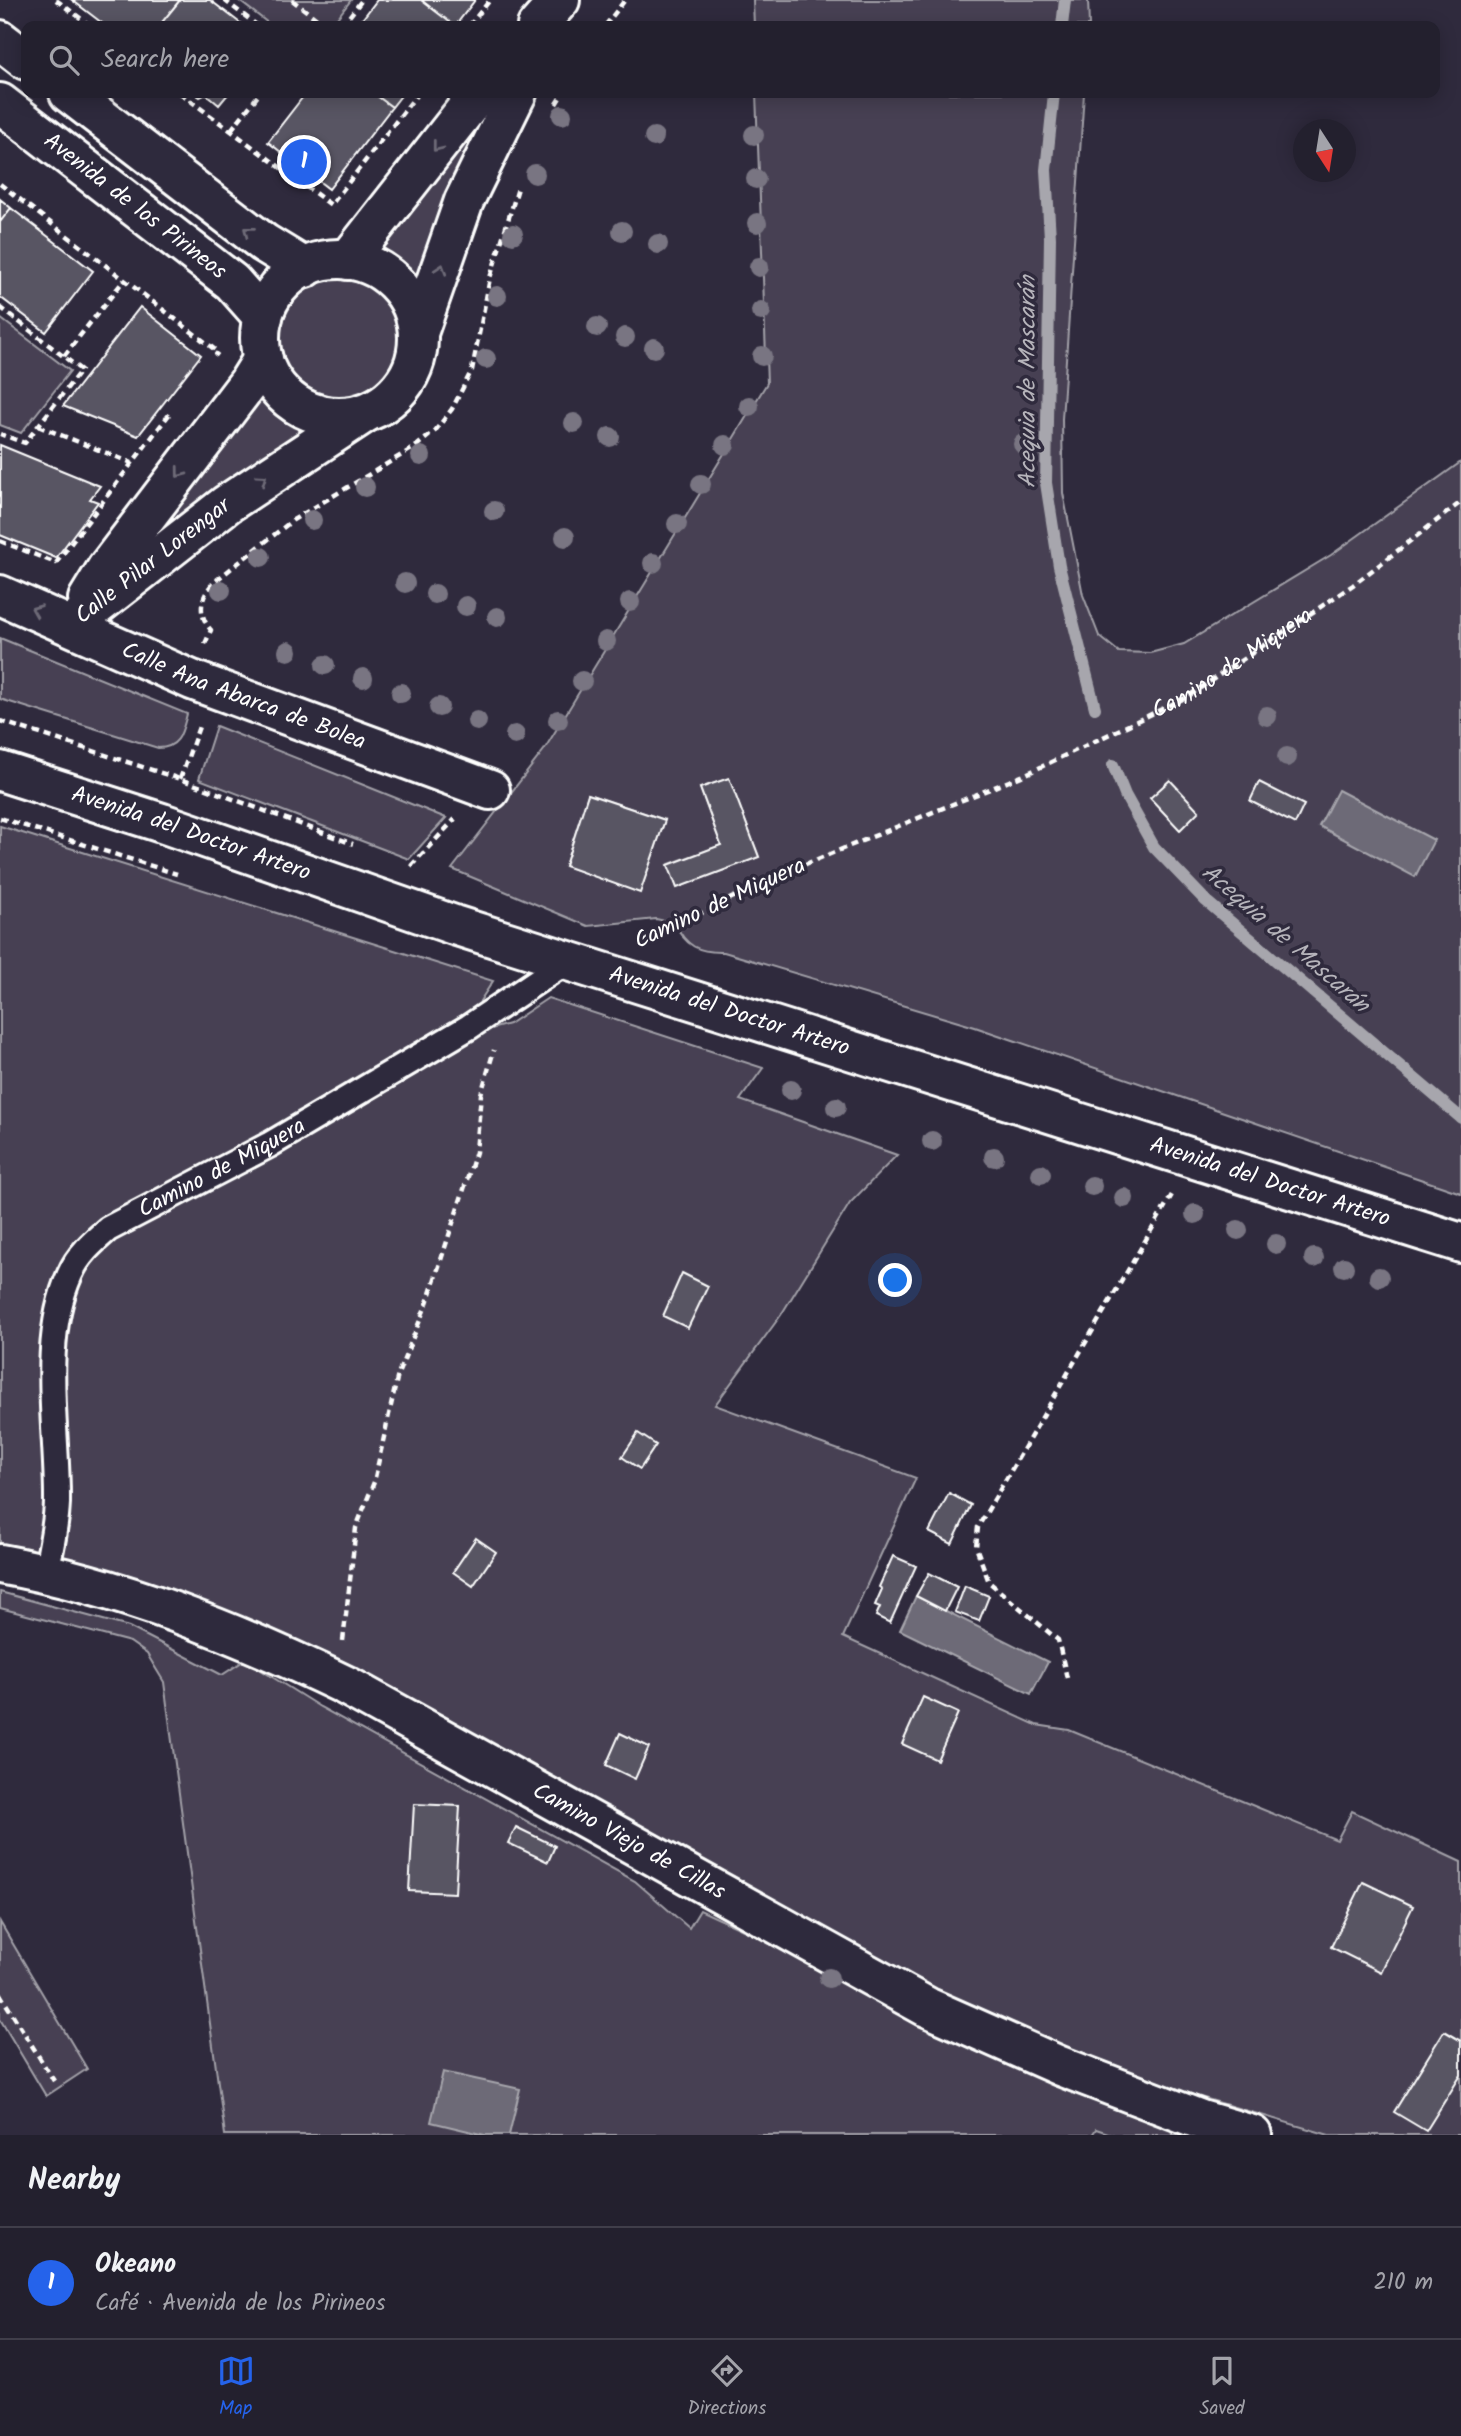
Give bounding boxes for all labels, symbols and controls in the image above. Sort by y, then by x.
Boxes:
search box [21,21,1440,98]
text: Search here [101,39,229,81]
icon: search [45,41,83,79]
north arrow [1293,119,1356,182]
street label: Avenida de los Pirineos [35,124,234,289]
pin: 1 [281,136,327,188]
one-way arrow [432,139,445,151]
one-way arrow [243,226,255,239]
one-way arrow [433,263,447,276]
water label: Acequia de Mascarán [1009,274,1048,488]
one-way arrow [175,465,188,478]
one-way arrow [254,475,267,487]
street label: Calle Pilar Lorengar [67,488,240,634]
street label: Camino de Miquera [1146,599,1321,729]
one-way arrow [31,604,43,618]
street label: Calle Ana Abarca de Bolea [115,633,371,761]
street label: Avenida del Doctor Artero [67,777,315,892]
street label: Camino de Miquera [628,848,812,960]
water label: Acequia de Mascarán [1192,855,1380,1025]
street label: Avenida del Doctor Artero [604,957,854,1067]
street label: Camino de Miquera [132,1109,313,1228]
street label: Avenida del Doctor Artero [1145,1128,1395,1238]
your location [878,1263,912,1297]
street label: Camino Viejo de Cillas [525,1774,732,1910]
text: Nearby [28,2157,120,2205]
text: Okeano [95,2244,176,2286]
text: 1 [48,2265,54,2301]
text: 210 m [1373,2265,1433,2301]
text: Café · Avenida de los Pirineos [95,2286,385,2322]
tab: Map [217,2352,255,2424]
tab: Directions [688,2352,766,2424]
tab: Saved [1199,2352,1244,2424]

